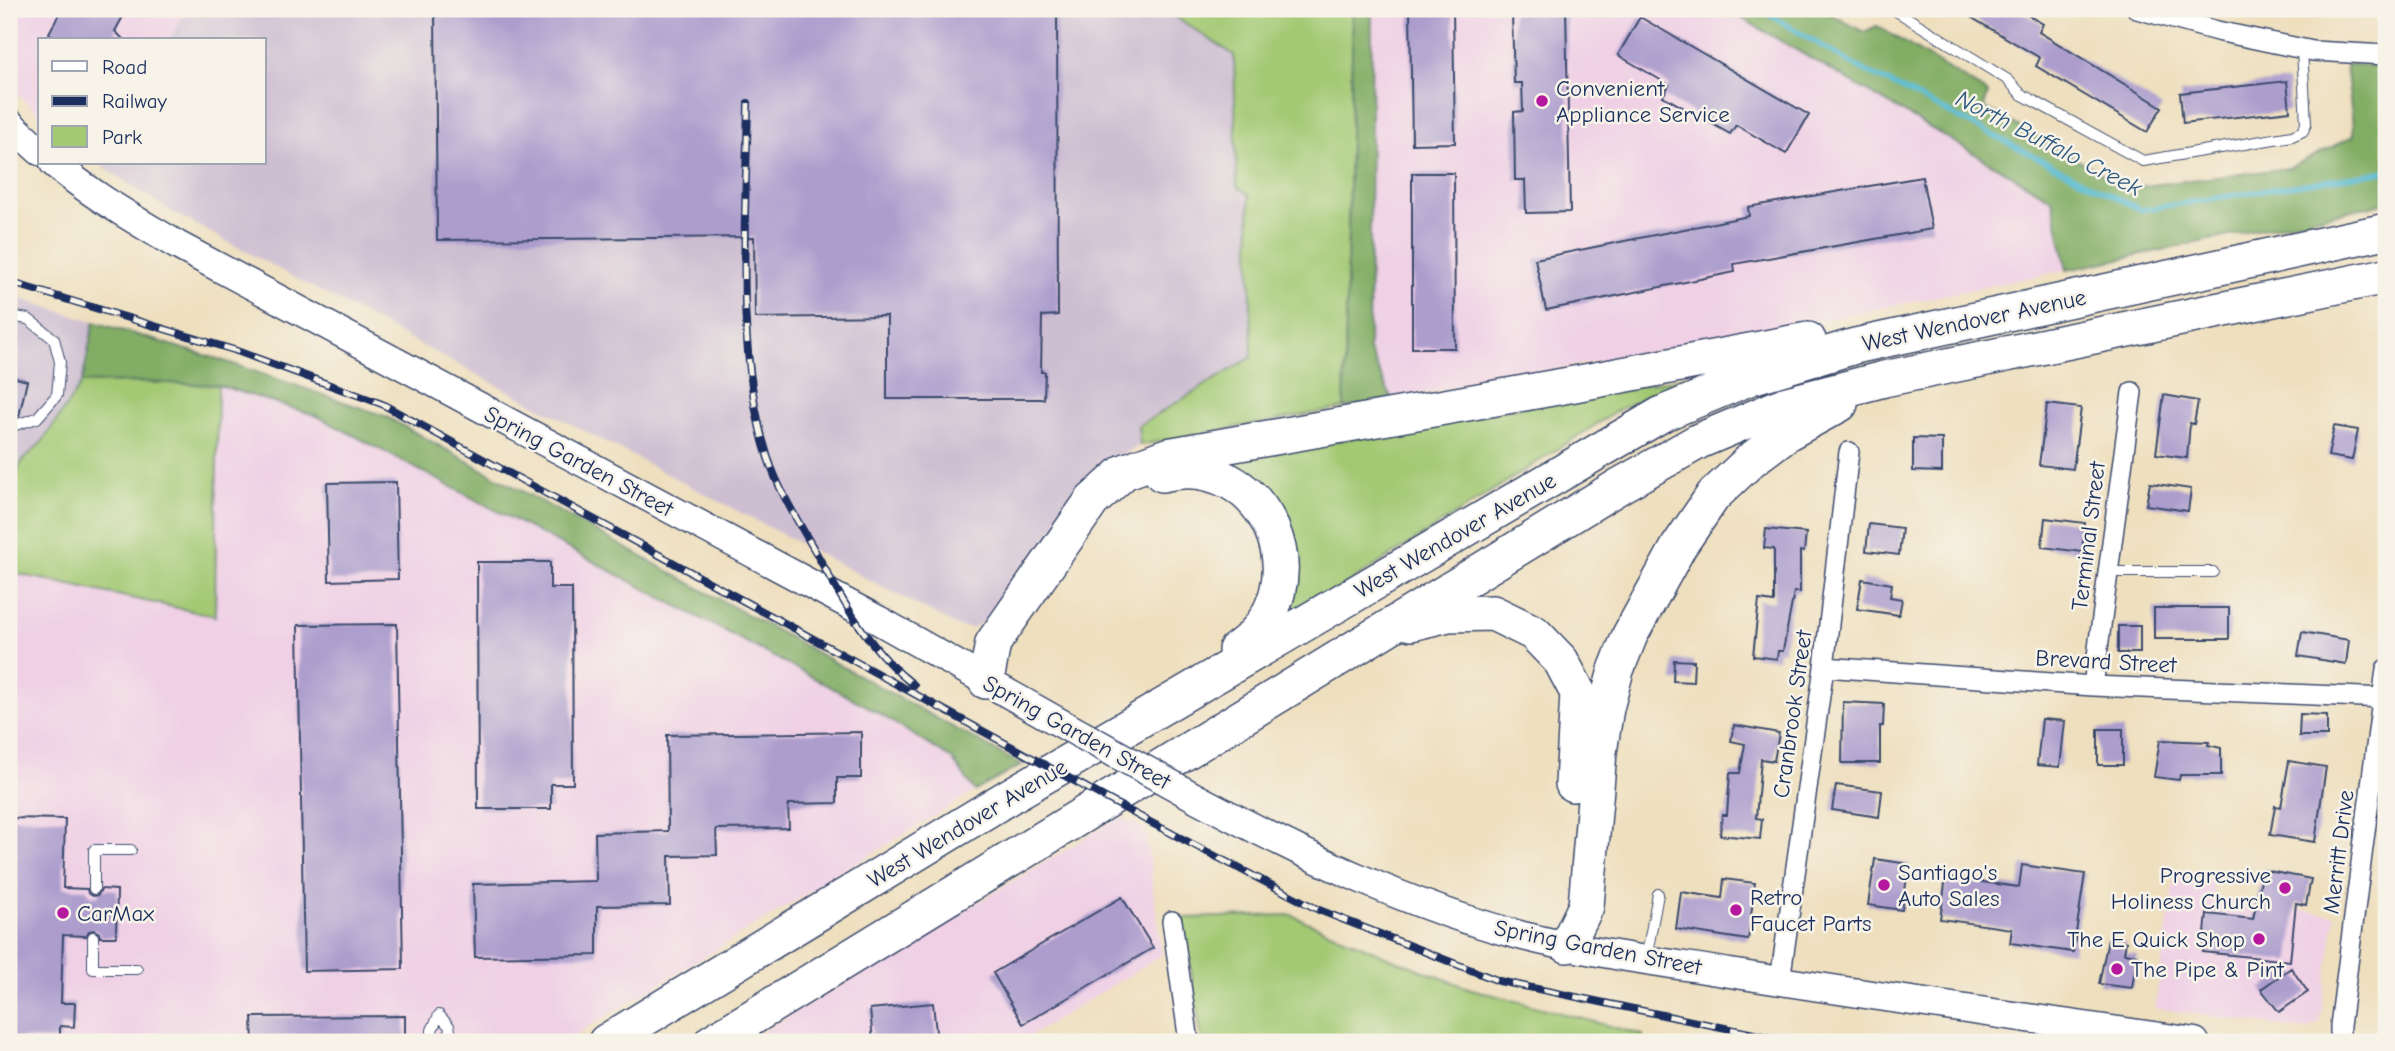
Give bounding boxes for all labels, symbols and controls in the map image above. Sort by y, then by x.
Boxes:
legend [38,38,266,164]
text: Road [102,55,147,79]
place label: Convenient Appliance Service [1556,75,1730,128]
water label: North Buffalo Creek [1951,84,2147,202]
text: Railway [102,89,167,113]
marker: Convenient Appliance Service [1534,93,1550,109]
text: Park [102,125,142,149]
street label: West Wendover Avenue [1860,284,2088,357]
street label: Spring Garden Street [480,400,679,523]
street label: Terminal Street [2066,459,2111,612]
street label: West Wendover Avenue [1350,467,1561,604]
street label: Cranbrook Street [1767,627,1818,800]
street label: Brevard Street [2035,644,2179,679]
street label: Spring Garden Street [978,670,1177,796]
street label: West Wendover Avenue [863,753,1072,894]
street label: Merritt Drive [2318,789,2359,916]
place label: Santiago's Auto Sales [1898,859,2000,912]
place label: Progressive Holiness Church [2111,862,2271,915]
marker: Santiago's Auto Sales [1876,877,1892,893]
marker: Progressive Holiness Church [2277,880,2293,896]
place label: Retro Faucet Parts [1750,884,1872,937]
place label: CarMax [77,900,154,927]
marker: Retro Faucet Parts [1728,902,1744,918]
marker: CarMax [55,905,71,921]
street label: Spring Garden Street [1492,914,1705,981]
place label: The E Quick Shop [2067,926,2245,953]
marker: The E Quick Shop [2251,931,2267,947]
place label: The Pipe & Pint [2131,956,2285,983]
marker: The Pipe & Pint [2109,961,2125,977]

